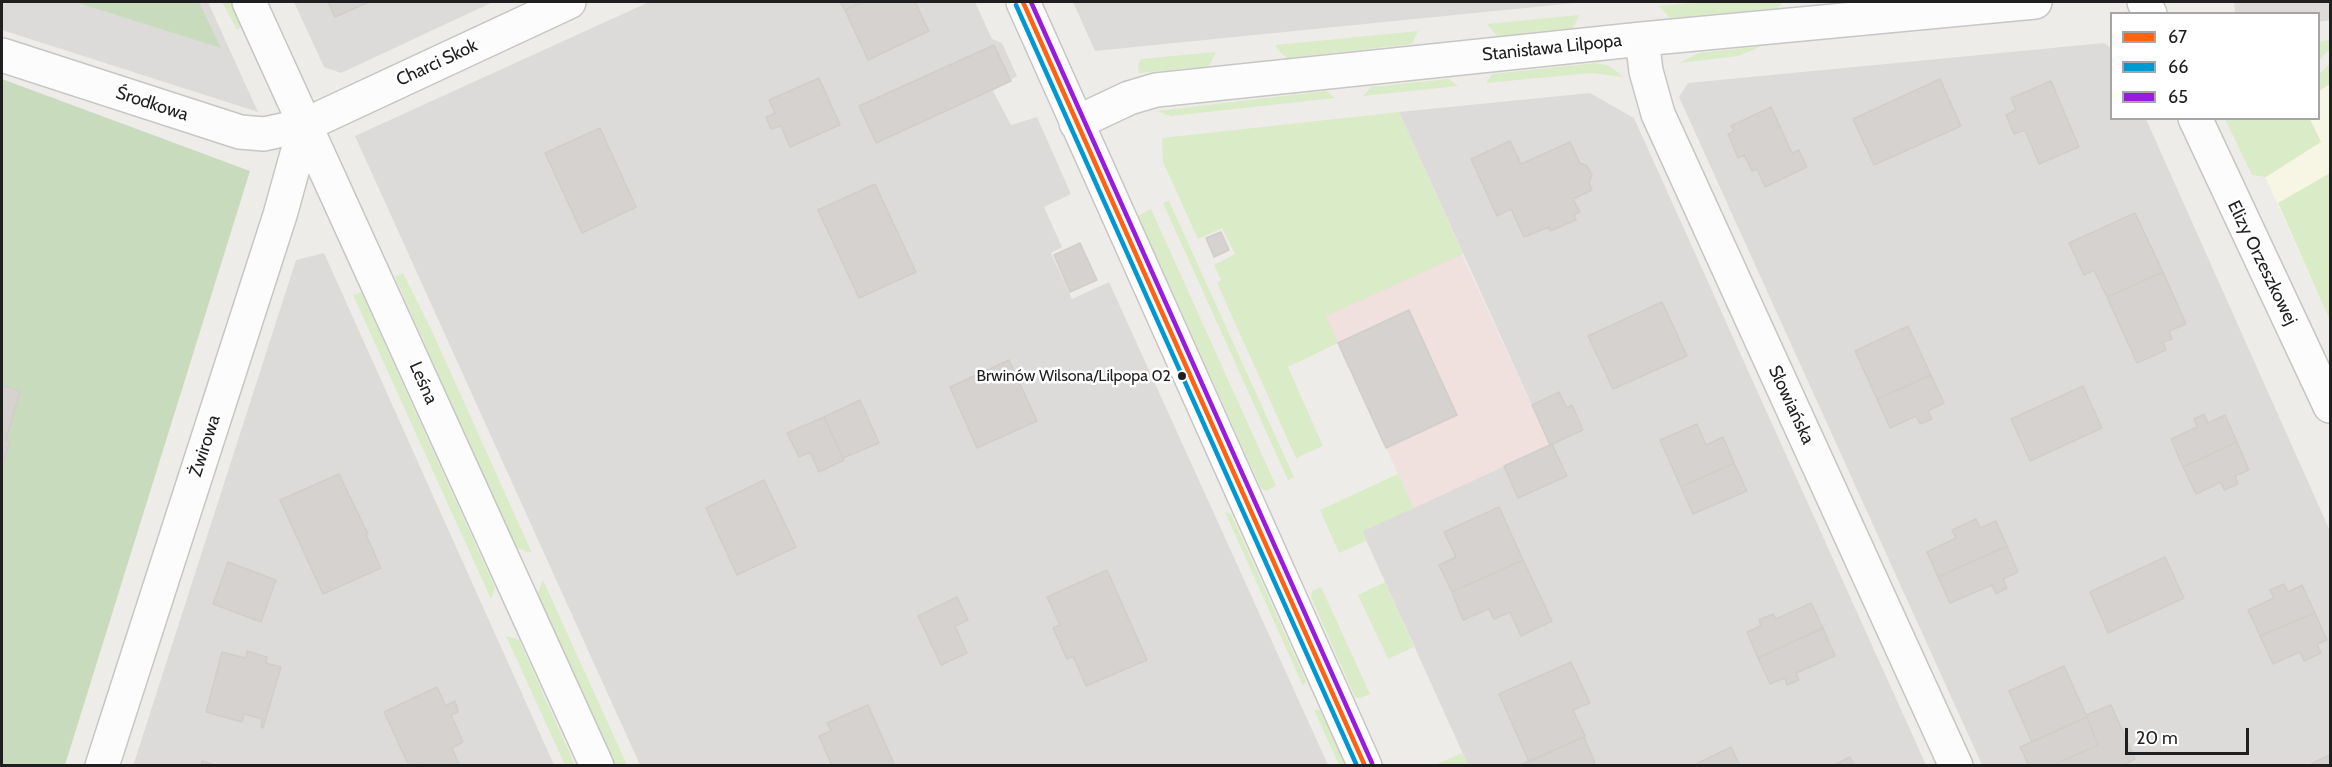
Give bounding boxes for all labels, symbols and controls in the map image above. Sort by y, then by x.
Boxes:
legend [2110,12,2320,120]
text: 67 [2168,26,2187,48]
street label: Stanisława Lilpopa [1481,30,1623,66]
street label: Charci Skok [393,35,481,91]
text: 66 [2168,56,2188,78]
street label: Środkowa [113,82,191,126]
text: 65 [2168,86,2188,108]
street label: Elizy Orzeszkowej [2222,197,2302,329]
street label: Leśna [404,358,442,408]
street label: Słowiańska [1763,362,1819,448]
place label: Brwinów Wilsona/Lilpopa 02 [977,366,1171,386]
marker: Brwinów Wilsona/Lilpopa 02 [1176,370,1188,382]
street label: Żwirowa [185,412,225,480]
scale bar [2128,716,2252,754]
text: 20 m [2136,727,2178,749]

